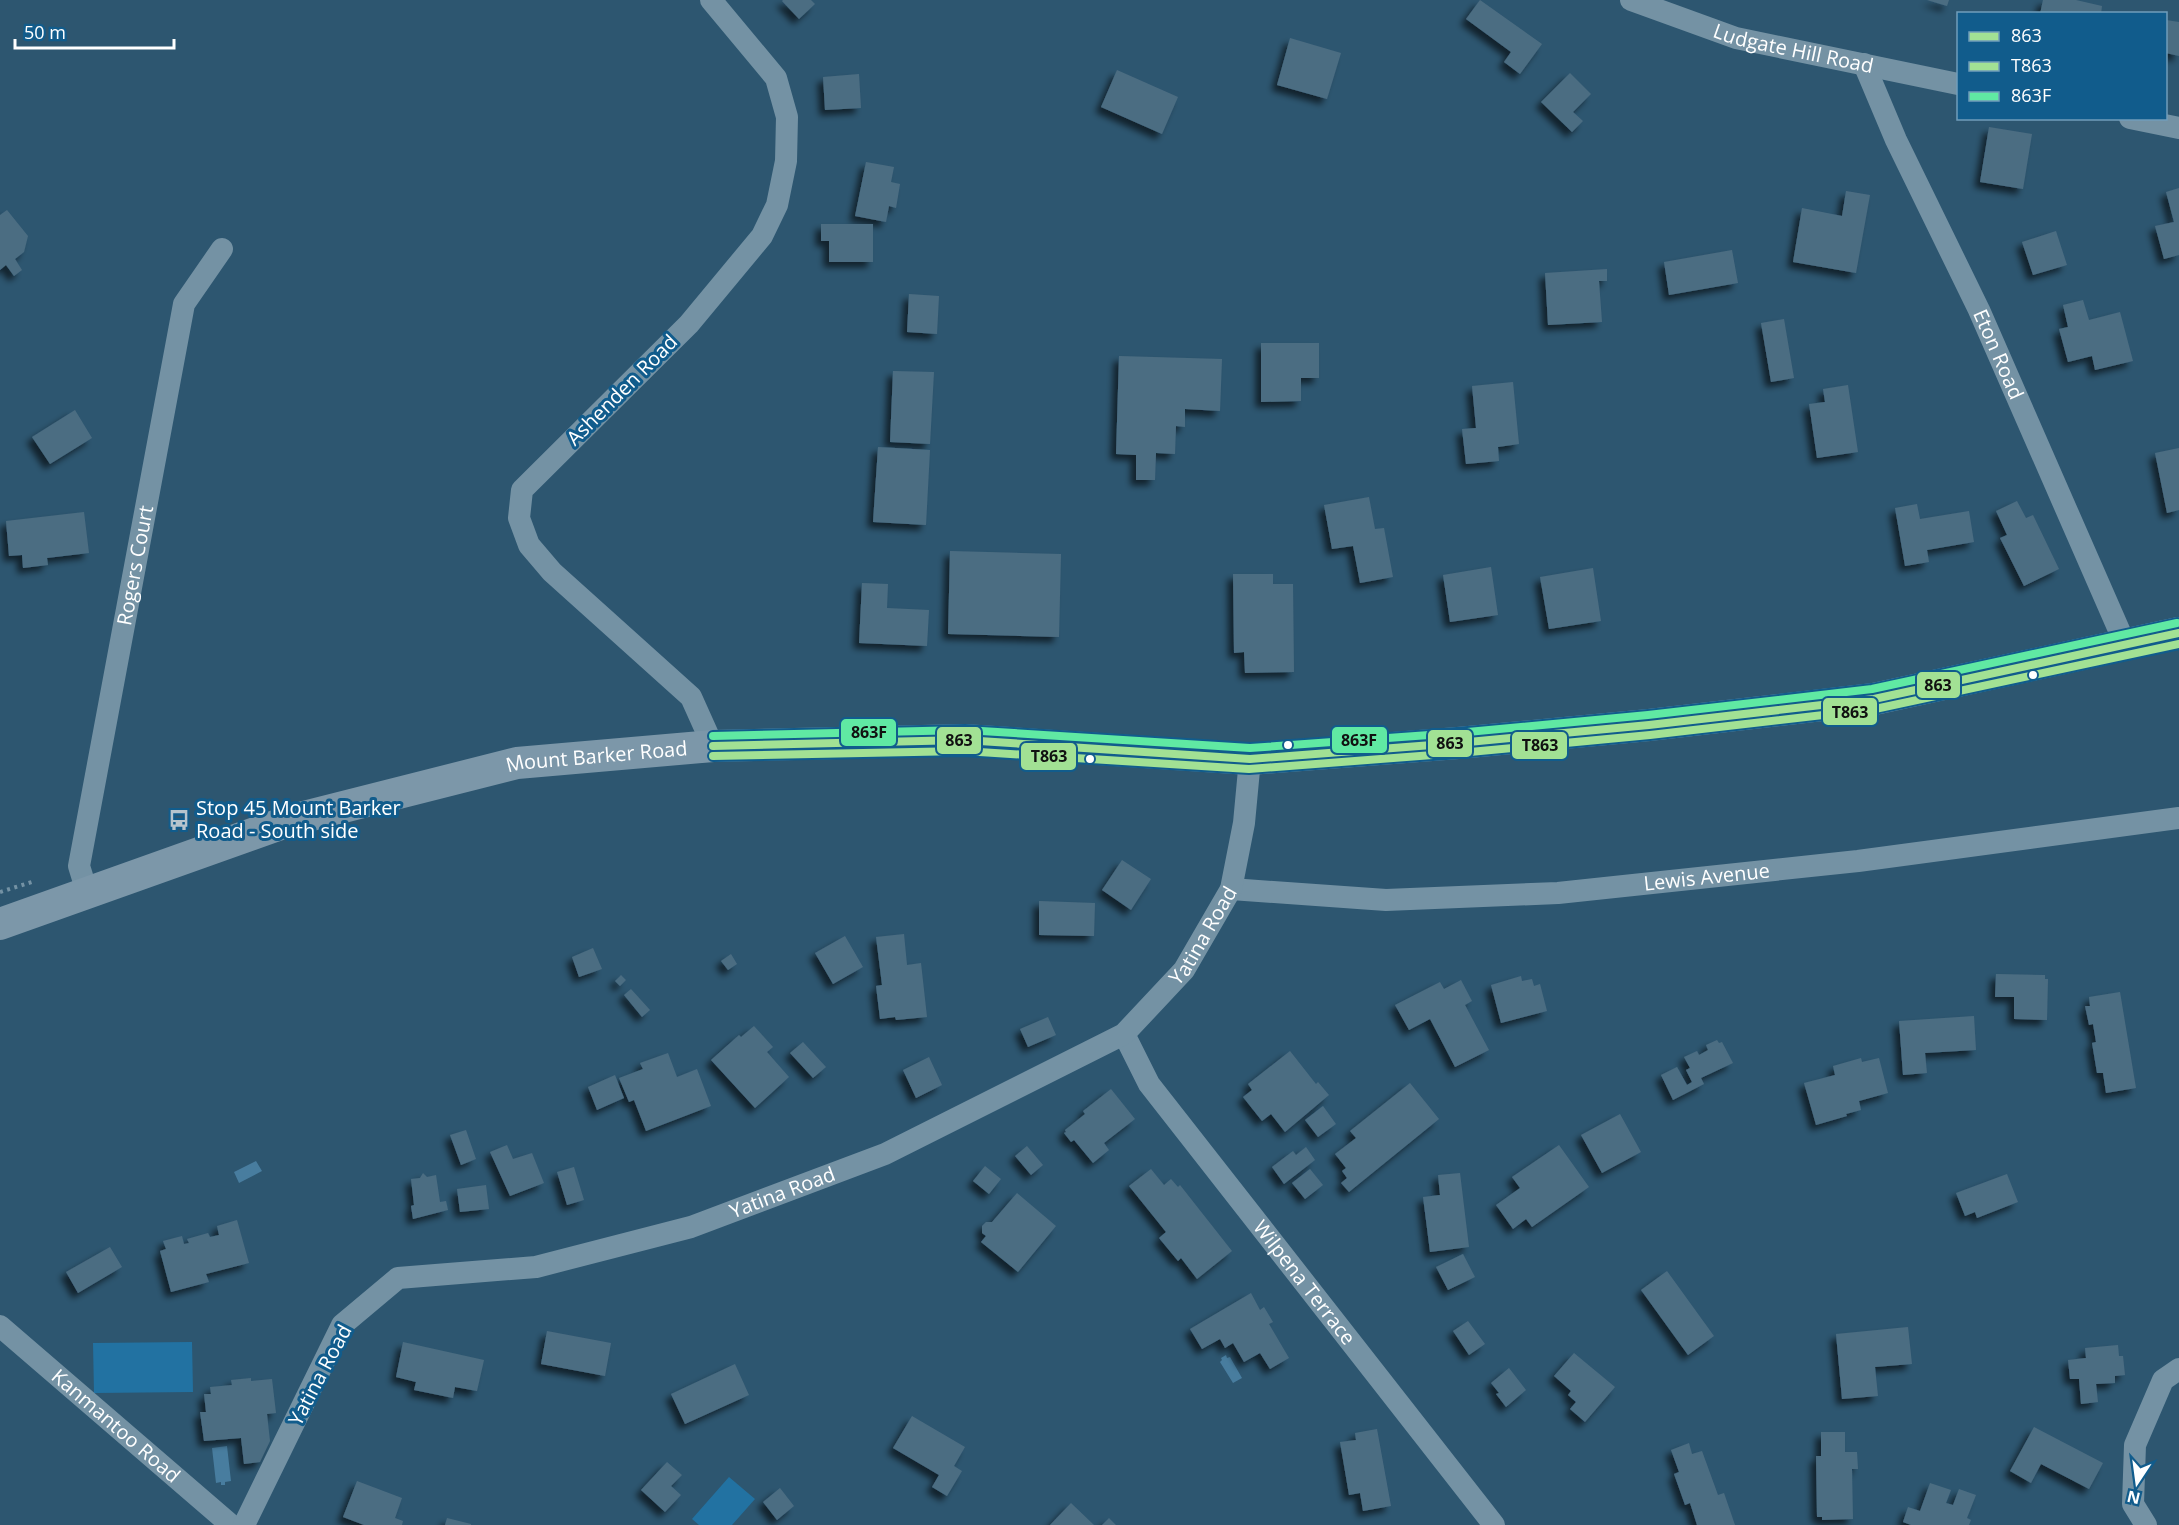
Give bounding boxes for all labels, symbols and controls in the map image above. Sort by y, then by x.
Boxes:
scale bar [15,12,174,50]
legend [1957,12,2167,120]
street label: Ludgate Hill Road [1710,17,1876,79]
text: 50 m [24,20,66,44]
text: 863 [2011,23,2042,47]
text: T863 [2011,53,2052,77]
text: 863F [2011,83,2051,107]
street label: Eton Road [1967,305,2030,403]
street label: Ashenden Road [560,328,683,451]
street label: Rogers Court [110,503,159,628]
unlabelled marker [2027,669,2039,681]
line badge: 863 [1916,671,1961,699]
text: 863 [1924,674,1952,696]
line badge: T863 [1822,697,1878,726]
text: T863 [1832,701,1868,723]
line badge: 863F [840,718,897,747]
text: 863F [851,721,887,743]
line badge: 863 [936,726,982,755]
line badge: 863F [1331,726,1388,754]
text: 863 [945,729,973,751]
text: 863F [1341,729,1377,751]
line badge: 863 [1427,729,1473,758]
line badge: T863 [1511,731,1568,760]
text: 863 [1436,732,1464,754]
street label: Mount Barker Road [503,734,688,778]
text: T863 [1522,734,1558,756]
unlabelled marker [1282,739,1294,751]
line badge: T863 [1020,742,1077,771]
text: T863 [1031,745,1067,767]
unlabelled marker [1084,753,1096,765]
place label: Stop 45 Mount Barker Road - South side [196,794,401,844]
bus stop icon: Stop 45 Mount Barker Road - South side [167,808,191,832]
street label: Lewis Avenue [1642,857,1771,897]
street label: Yatina Road [1163,881,1243,991]
street label: Yatina Road [726,1160,839,1224]
street label: Wilpena Terrace [1247,1214,1362,1350]
street label: Yatina Road [282,1320,357,1430]
street label: Kanmantoo Road [46,1362,186,1488]
north arrow [2107,1453,2167,1513]
text: N [2125,1485,2142,1510]

